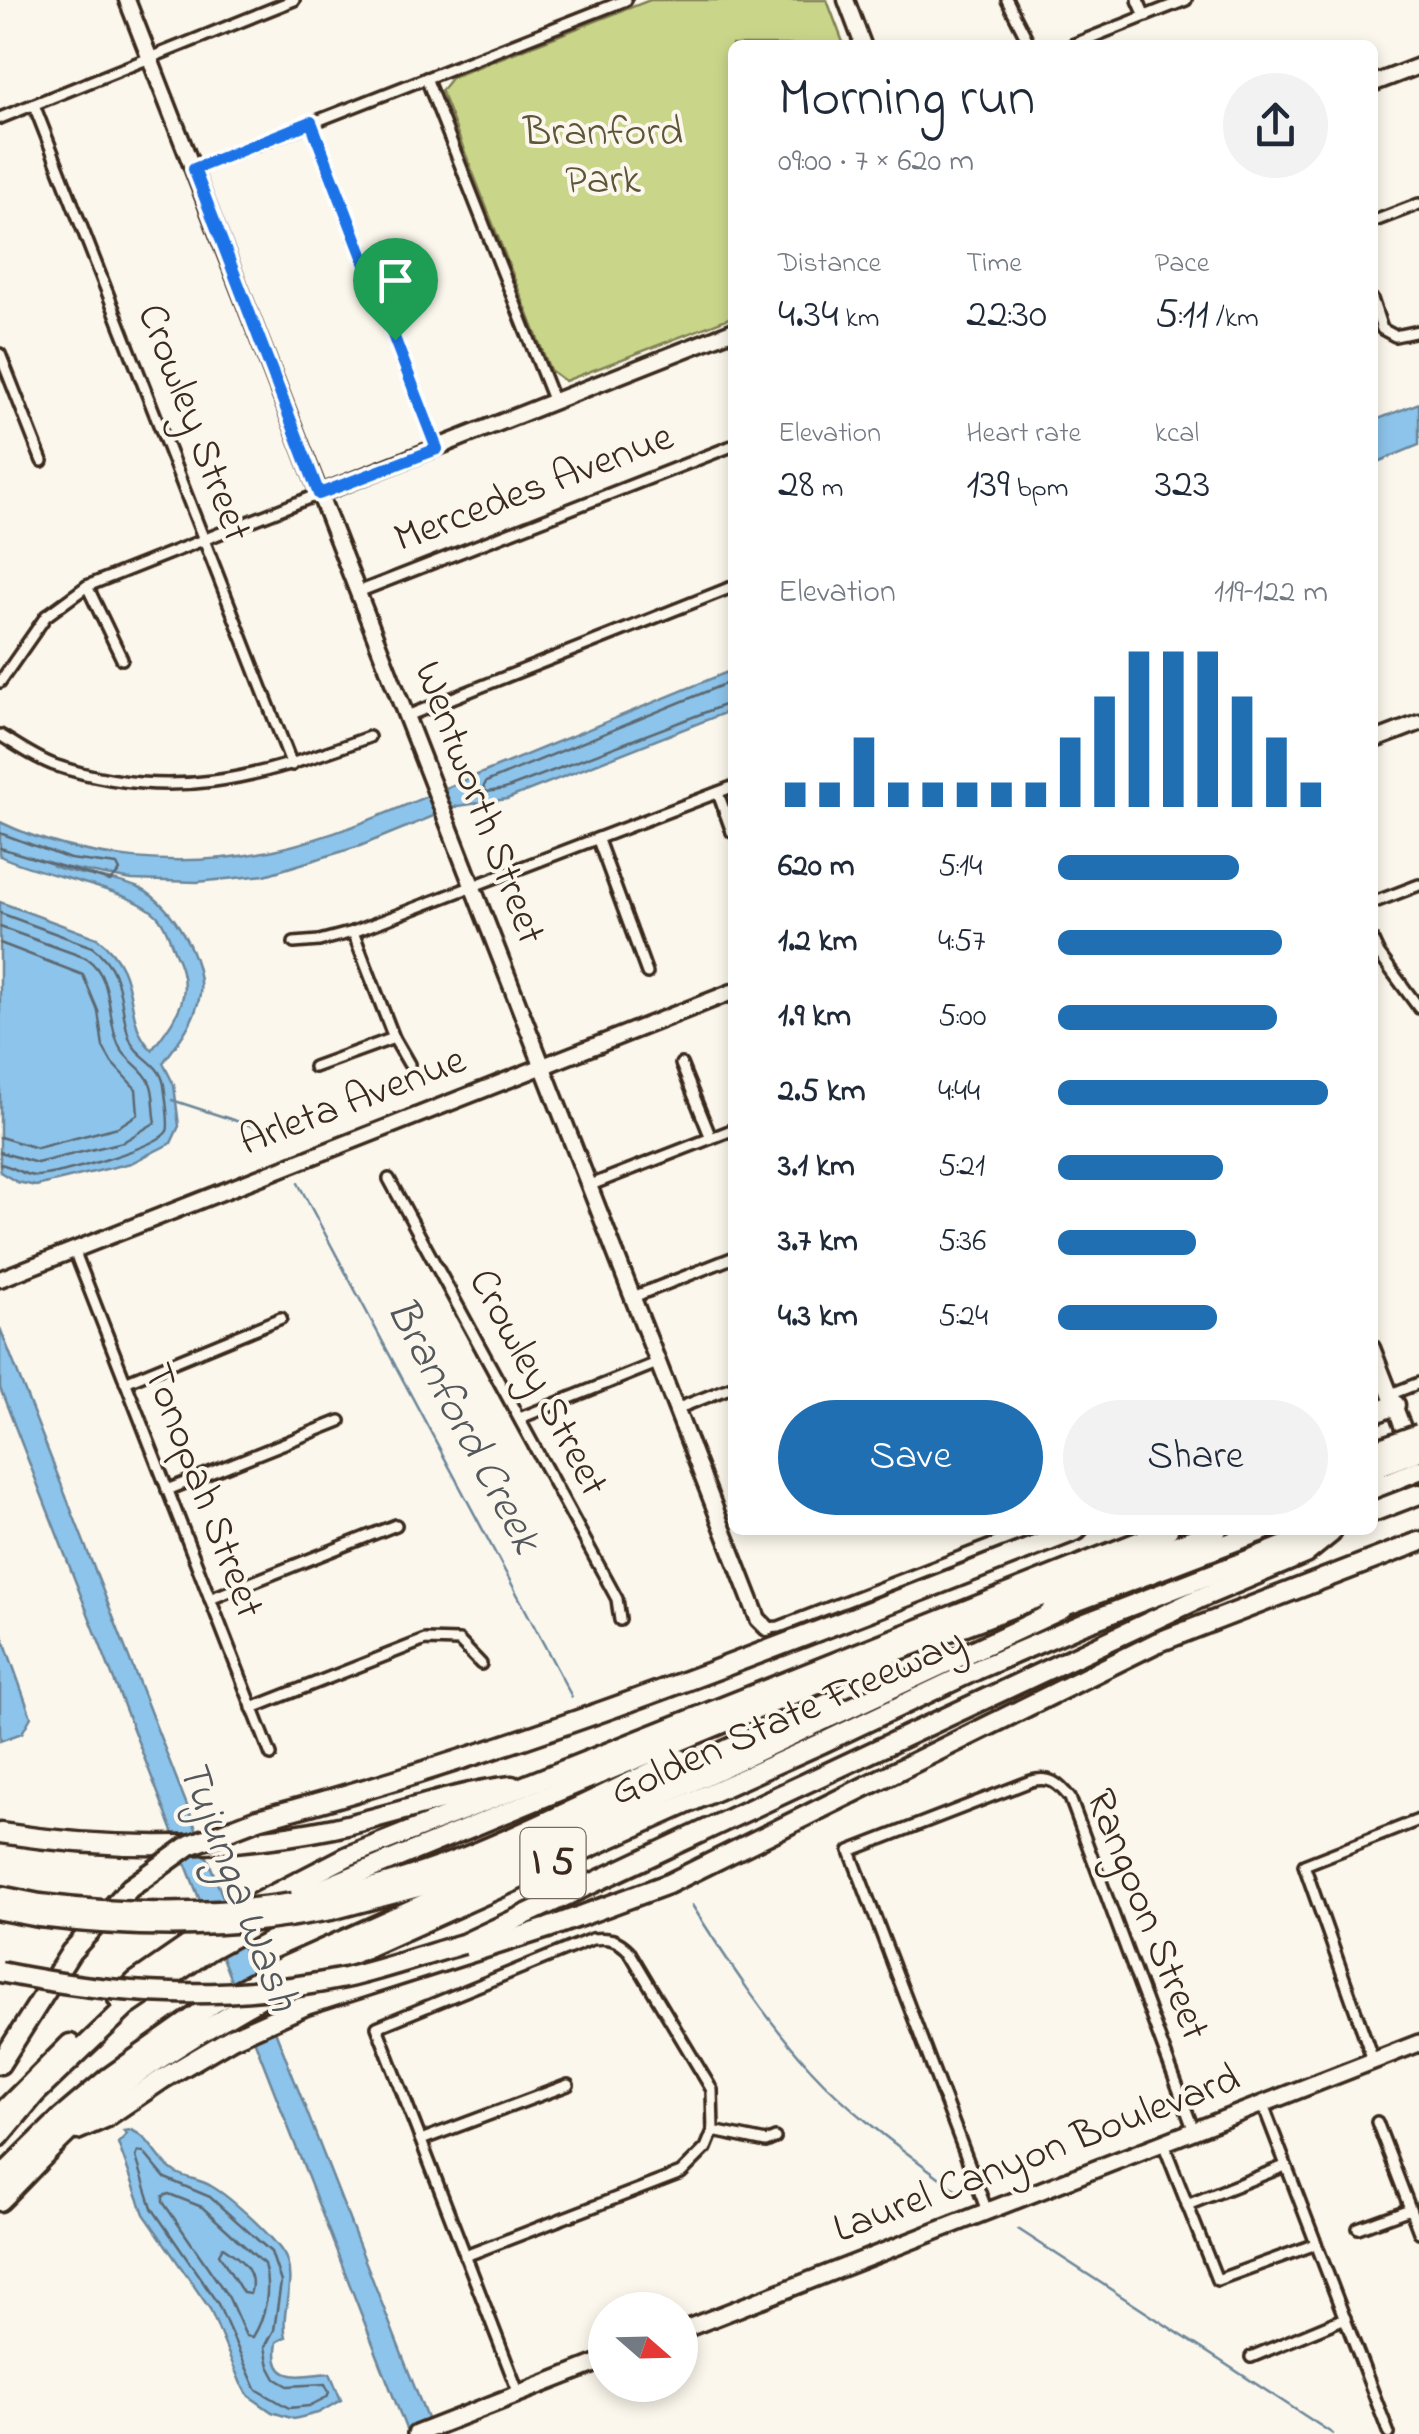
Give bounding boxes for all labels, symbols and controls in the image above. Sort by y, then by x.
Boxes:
text: Morning run [778,61,1035,141]
button: share [1223,73,1328,178]
park label: Branford Park [522,103,683,212]
text: 09:00 · 7 × 620 m [778,139,974,186]
pin [353,238,438,341]
text: Distance [778,244,881,285]
text: Time [966,244,1022,285]
text: Pace [1155,244,1209,285]
icon: arrive [368,253,423,308]
text: 4.34 [778,285,839,346]
text: 22:30 [966,285,1047,346]
text: 5:11 [1155,285,1209,346]
street label: Crowley Street [120,295,266,551]
text: km [839,299,880,340]
text: /km [1209,299,1259,340]
street label: Mercedes Avenue [386,408,683,570]
text: Elevation [778,414,881,455]
text: Heart rate [966,414,1081,455]
text: kcal [1155,414,1199,455]
text: 28 [778,455,815,516]
text: 139 [966,455,1010,516]
text: 323 [1155,455,1210,516]
text: m [815,469,843,510]
text: bpm [1010,469,1068,510]
text: Elevation [778,570,896,617]
text: 119–122 m [1214,570,1328,617]
street label: Wentworth Street [396,653,560,953]
text: 620 m [778,844,855,891]
text: 5:14 [938,844,982,891]
text: 1.2 km [778,919,857,966]
text: 4:57 [938,919,985,966]
text: 1.9 km [778,994,851,1041]
text: 5:00 [938,994,987,1041]
street label: Arleta Avenue [231,1031,475,1173]
text: 2.5 km [778,1069,866,1116]
text: 4:44 [938,1069,980,1116]
text: 3.1 km [778,1144,855,1191]
text: 5:21 [938,1144,985,1191]
text: 3.7 km [778,1219,858,1266]
text: 5:36 [938,1219,986,1266]
street label: Crowley Street [451,1258,623,1508]
water label: Branford Creek [367,1286,558,1568]
text: 4.3 km [778,1294,858,1341]
text: 5:24 [938,1294,988,1341]
street label: Tonopah Street [125,1355,279,1627]
button: Save [778,1400,1043,1515]
button: Share [1063,1400,1328,1515]
street label: Golden State Freeway [601,1612,975,1824]
water label: Tujunga Wash [158,1751,315,2023]
street label: Rangoon Street [1068,1780,1224,2050]
road number: I 5 [520,1828,586,1898]
street label: Laurel Canyon Boulevard [825,2049,1249,2261]
north arrow [588,2292,698,2402]
map controls [588,2292,698,2402]

